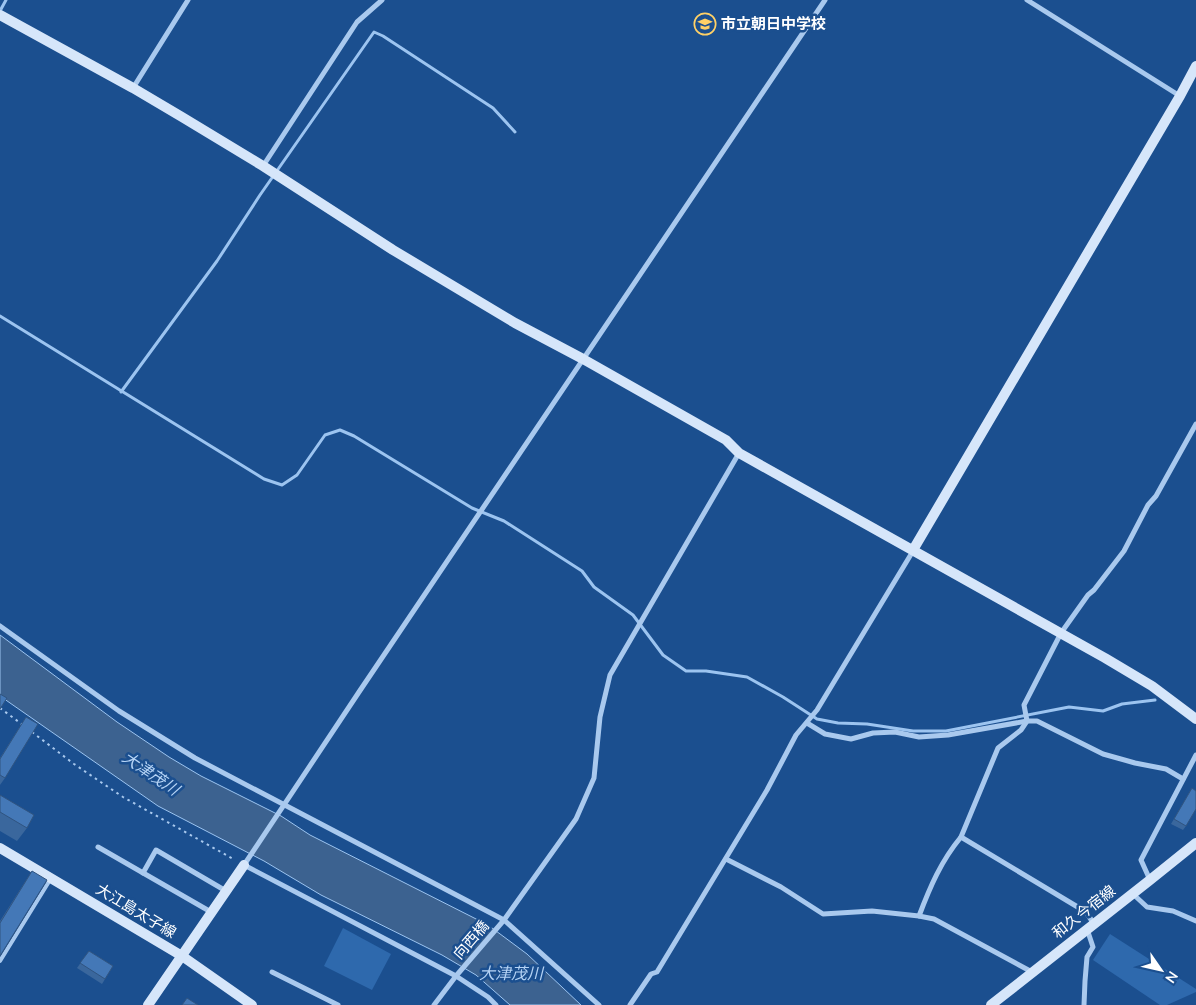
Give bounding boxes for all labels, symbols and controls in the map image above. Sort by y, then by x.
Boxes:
school or university icon: 市立朝日中学校 [693,12,717,36]
place label: 市立朝日中学校 [721,14,826,33]
water label: 大津茂川 [119,747,185,800]
street label: 大江島太子線 [93,879,180,942]
street label: 和久今宿線 [1048,881,1119,942]
street label: 向西橋 [449,916,493,963]
north arrow [1136,945,1186,995]
water label: 大津茂川 [479,963,545,983]
text: N [1161,968,1182,987]

